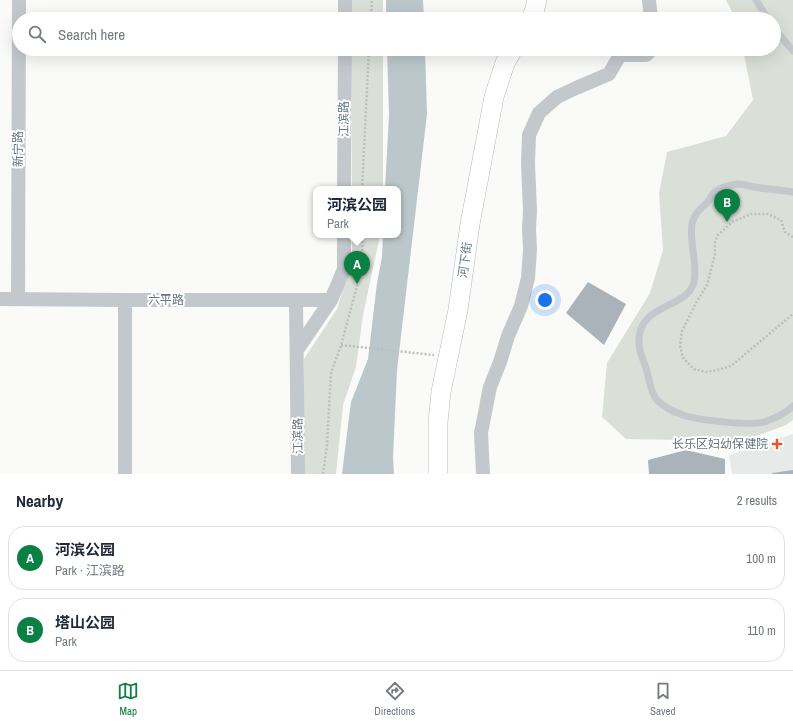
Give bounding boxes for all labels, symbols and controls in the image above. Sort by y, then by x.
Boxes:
search box [12,12,781,56]
icon: search [26,23,48,45]
text: Search here [58,24,125,45]
street label: 江滨路 [336,101,352,137]
street label: 新宁路 [10,131,26,167]
popup [313,186,401,238]
pin: B [714,189,740,222]
text: 河滨公园 [327,194,387,215]
text: Park [327,215,349,232]
street label: 河下街 [455,241,475,279]
pin: A [344,251,370,284]
your location [535,290,555,310]
street label: 六平路 [148,292,184,308]
street label: 江滨路 [290,418,306,454]
place label: 长乐区妇幼保健院 [672,436,768,452]
marker: 长乐区妇幼保健院 [771,438,783,450]
text: Nearby [16,489,63,512]
text: 2 results [737,492,777,509]
text: 河滨公园 [55,539,115,560]
text: A [26,550,34,567]
text: 100 m [746,550,776,567]
text: Park · 江滨路 [55,562,125,579]
text: 塔山公园 [55,612,115,633]
text: B [26,622,34,639]
text: 110 m [747,622,776,639]
text: Park [55,633,77,650]
tab: Map [117,680,139,718]
tab: Directions [374,680,415,718]
tab: Saved [650,680,676,718]

